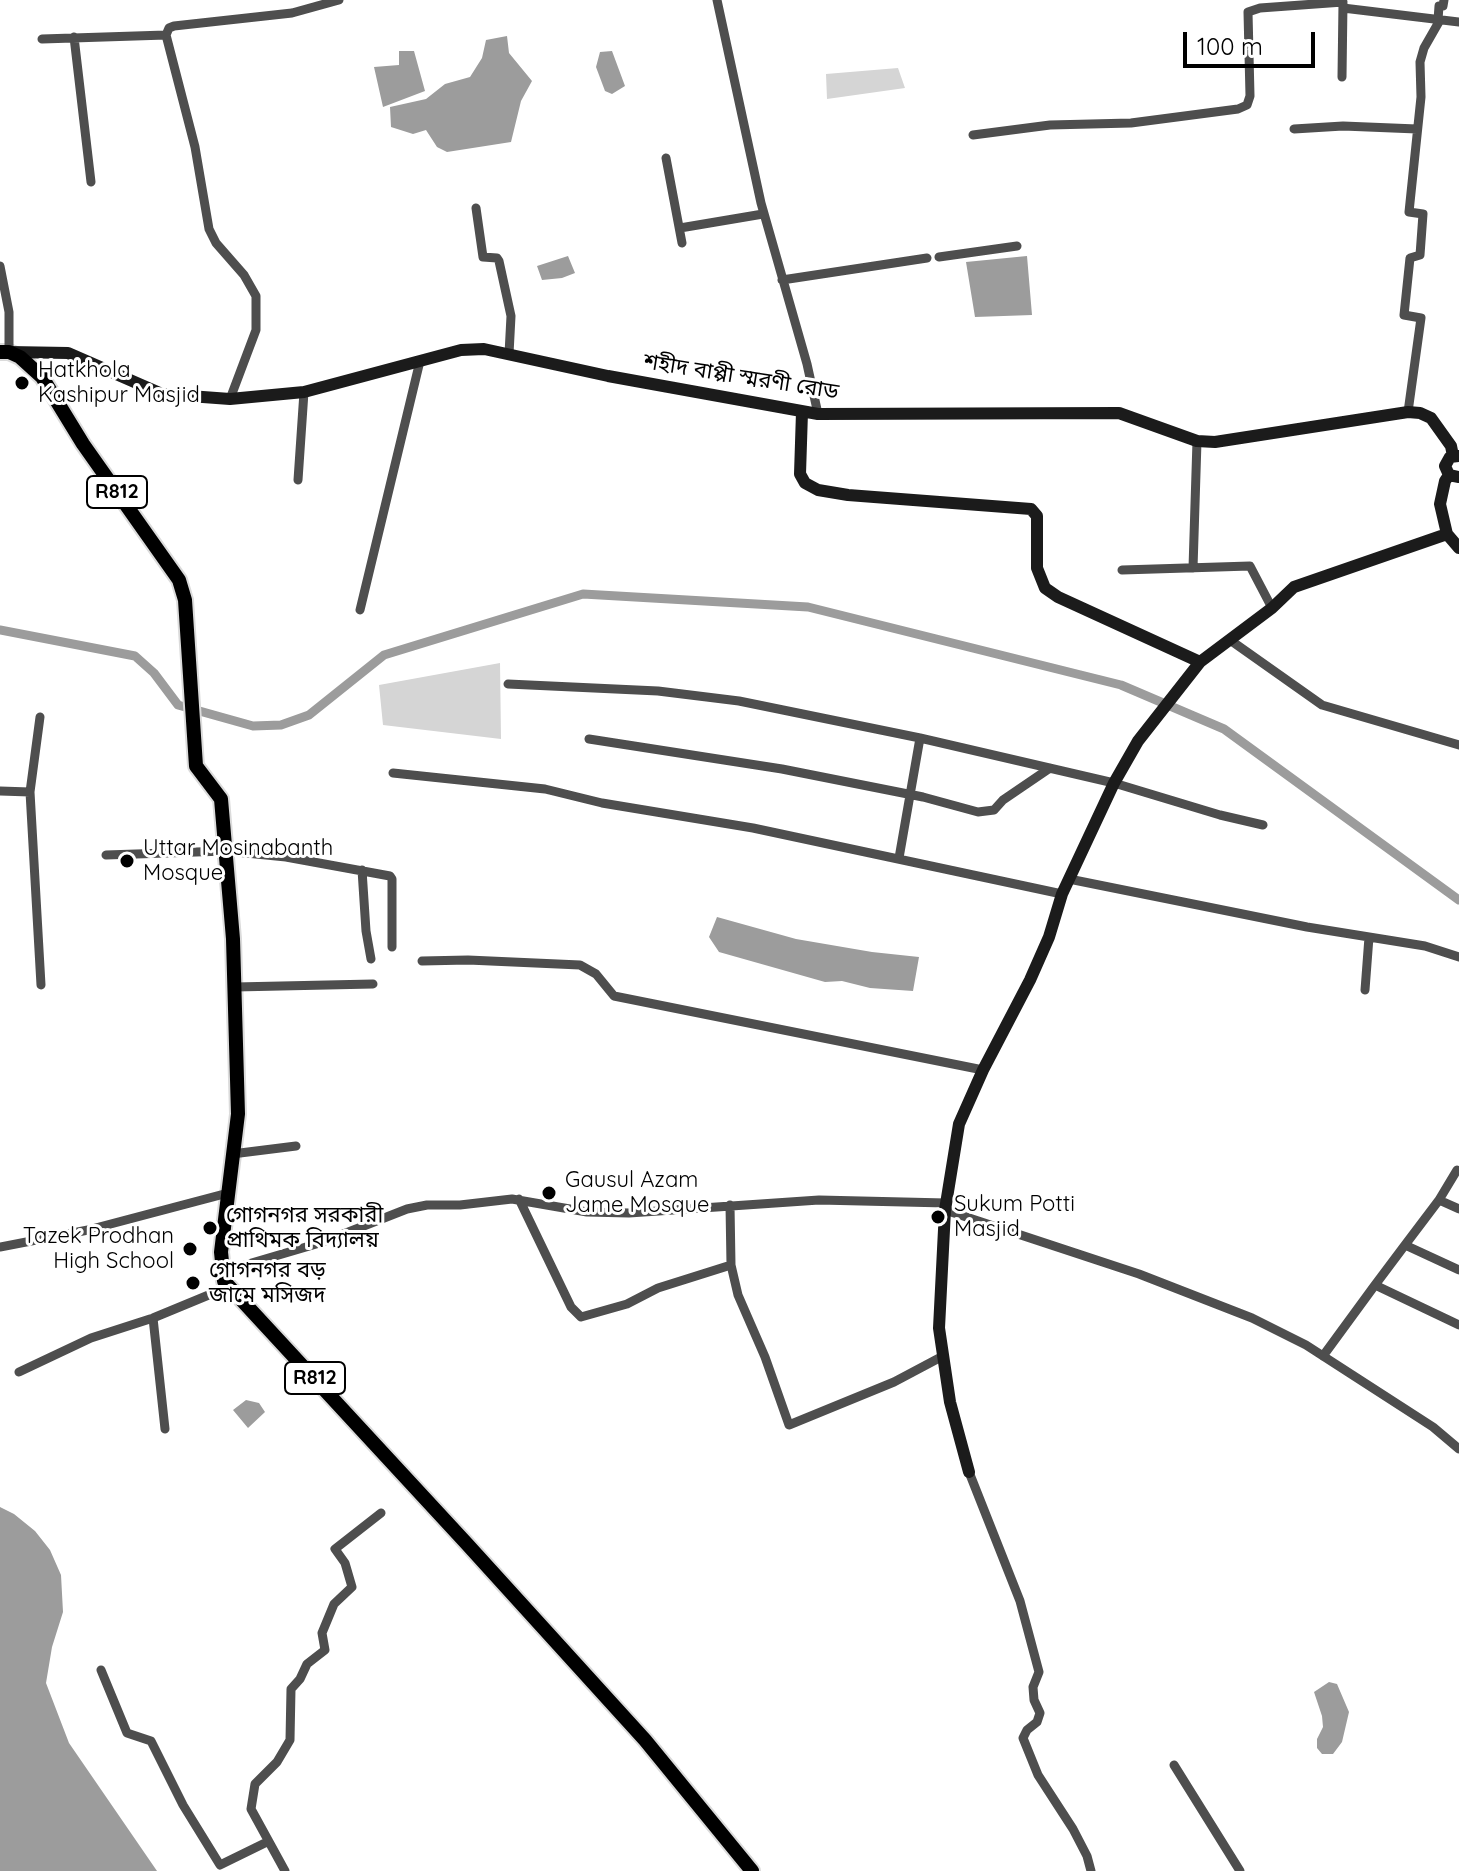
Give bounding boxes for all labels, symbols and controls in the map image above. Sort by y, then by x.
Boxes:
scale bar [1187,16,1319,66]
text: 100 m [1197,31,1263,61]
street label: শহীদ বাপ্পী স্মরণী রোড [642,349,840,405]
place label: Hatkhola Kashipur Masjid [38,357,200,408]
marker: Hatkhola Kashipur Masjid [13,374,31,392]
road number: R812 [87,476,147,508]
place label: Uttar Mosinabanth Mosque [143,835,333,886]
marker: Uttar Mosinabanth Mosque [118,852,136,870]
place label: Gausul Azam Jame Mosque [565,1167,709,1218]
marker: Gausul Azam Jame Mosque [540,1184,558,1202]
place label: Sukum Potti Masjid [954,1191,1075,1242]
place label: গোগনগর সরকারী প্রাথিমক বিদ্যালয় [226,1202,383,1254]
marker: Sukum Potti Masjid [929,1208,947,1226]
marker: গোগনগর সরকারী প্রাথিমক বিদ্যালয় [201,1219,219,1237]
place label: Tazek Prodhan High School [23,1223,174,1274]
marker: Tazek Prodhan High School [181,1240,199,1258]
place label: গোগনগর বড় জামে মসিজদ [209,1257,326,1308]
marker: গোগনগর বড় জামে মসিজদ [184,1274,202,1292]
road number: R812 [285,1362,345,1394]

